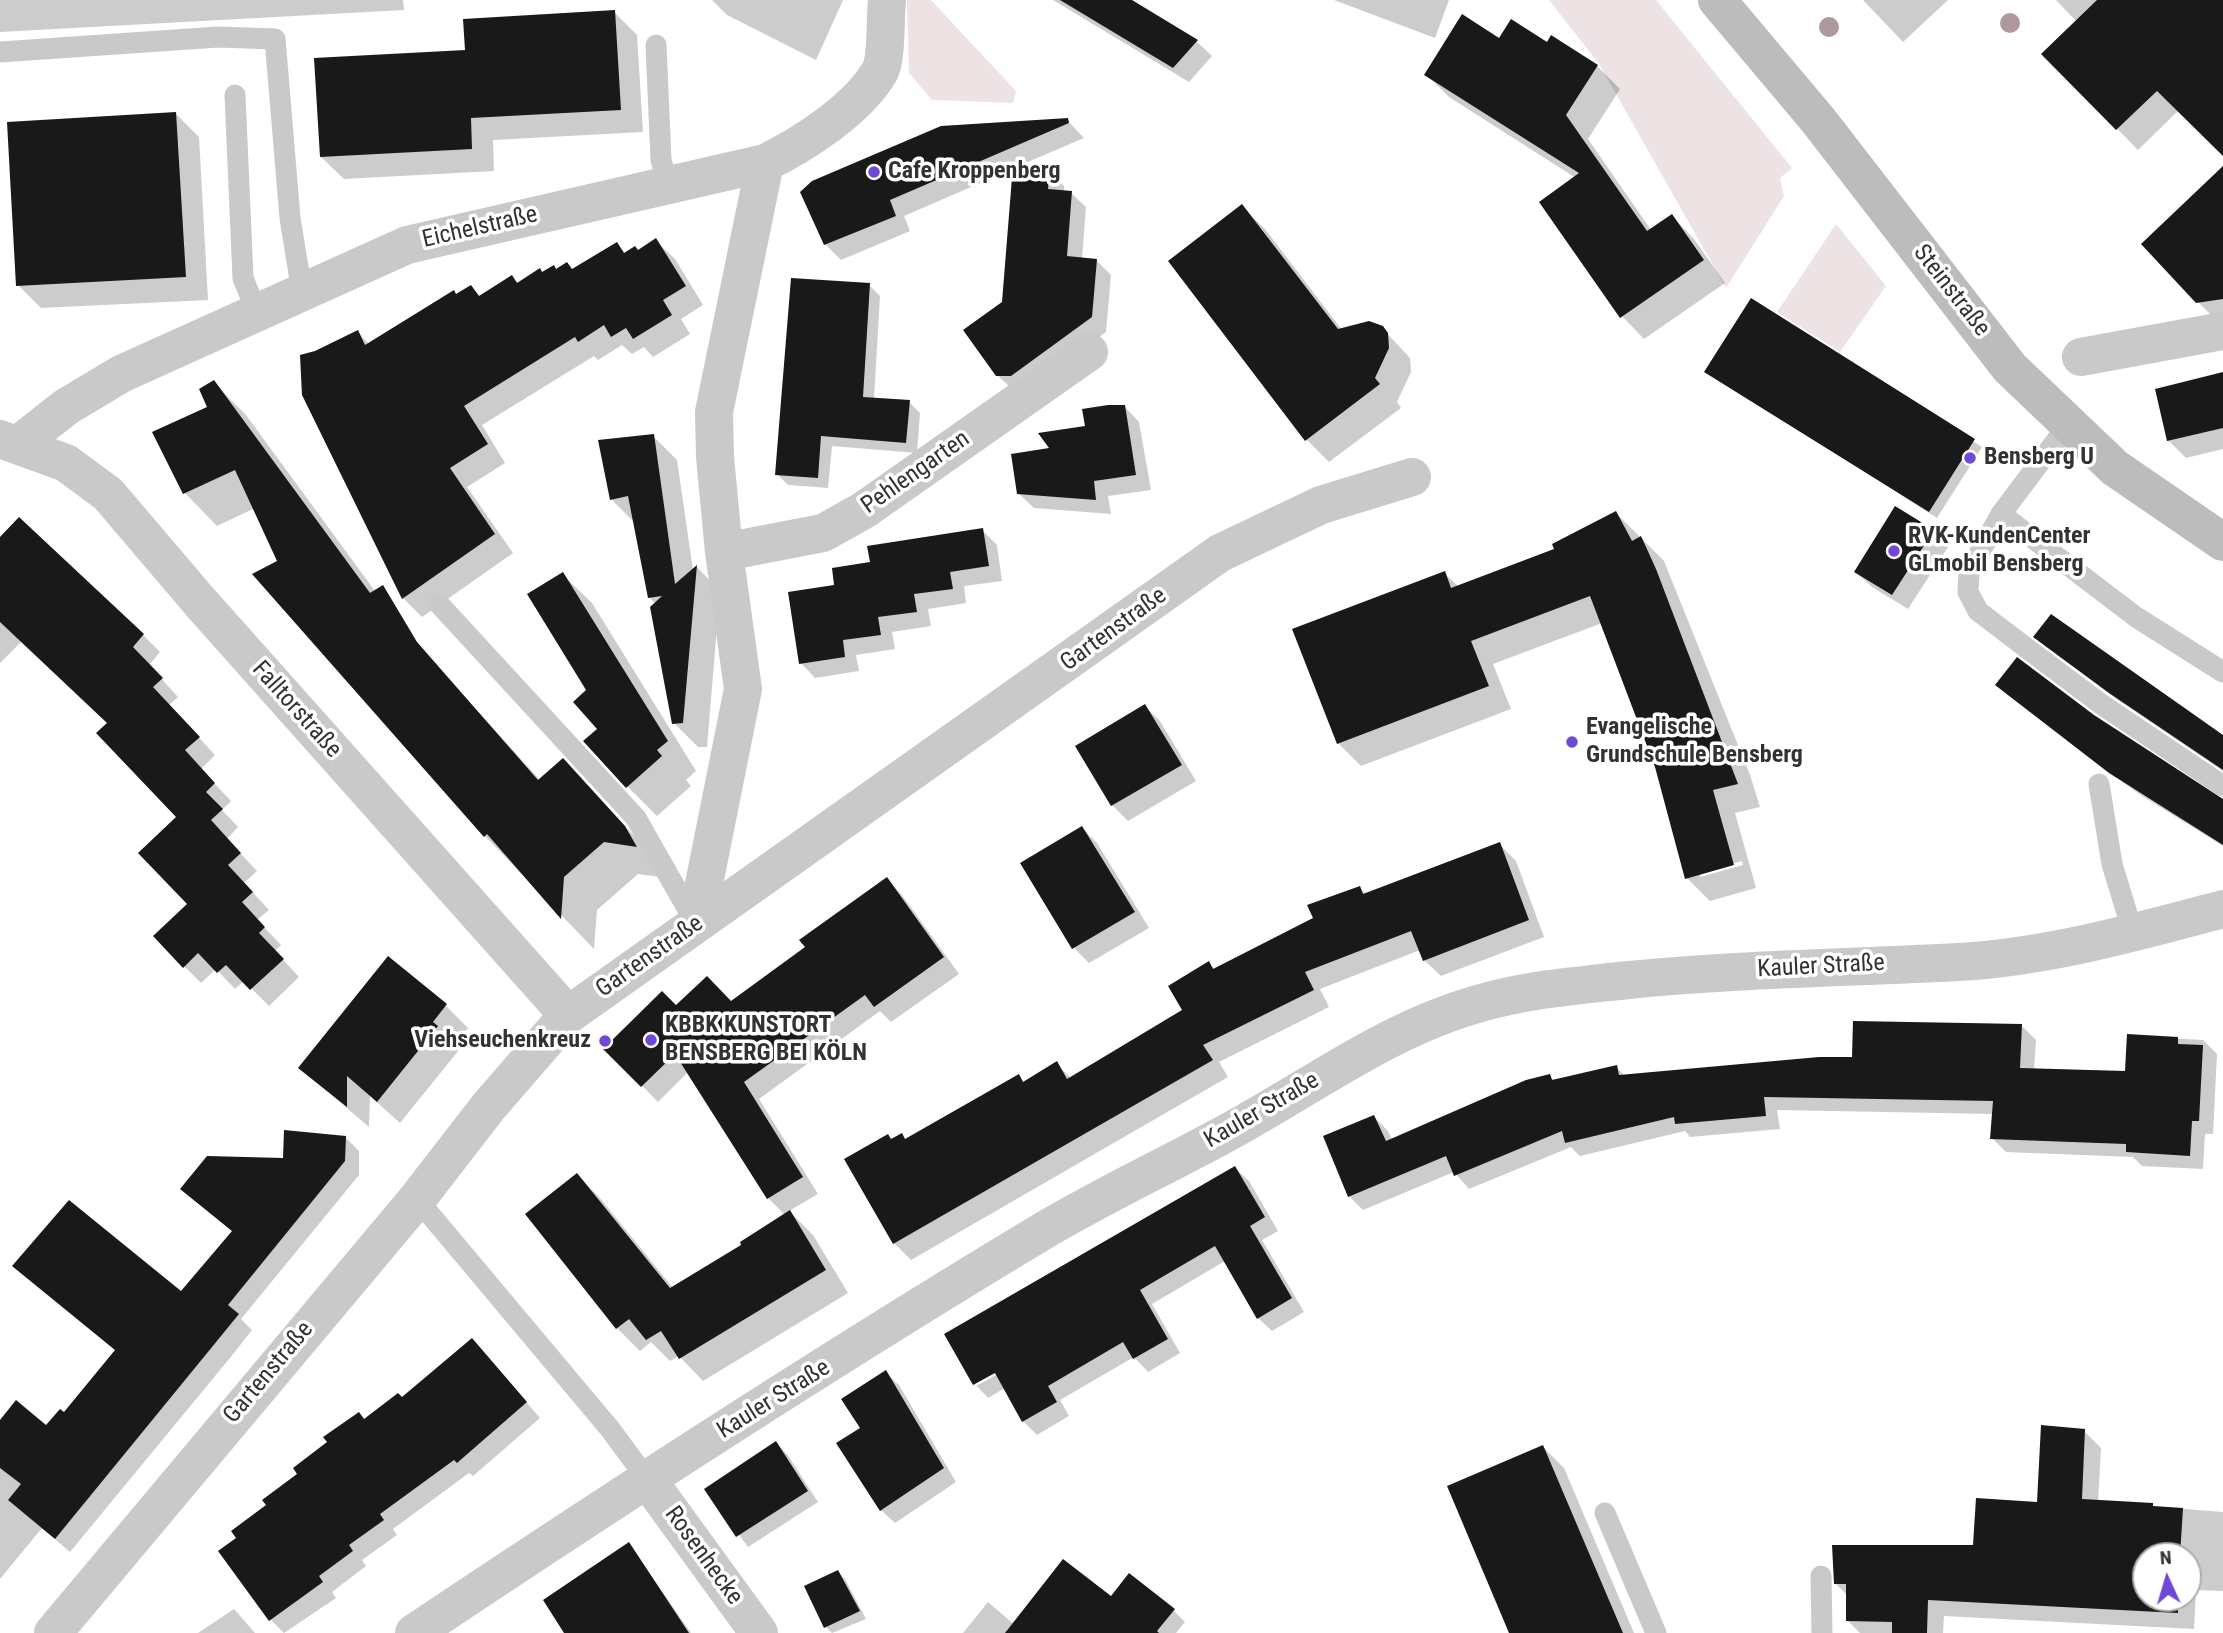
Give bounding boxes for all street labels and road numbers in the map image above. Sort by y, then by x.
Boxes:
street label: Eichelstraße [420,201,540,255]
street label: Steinstraße [1906,240,1996,342]
street label: Pehlengarten [856,425,976,521]
street label: Gartenstraße [1055,582,1173,678]
street label: Falltorstraße [245,656,347,764]
street label: Gartenstraße [591,910,709,1004]
street label: Kauler Straße [1757,949,1885,985]
street label: Kauler Straße [1200,1067,1324,1155]
street label: Gartenstraße [218,1316,320,1430]
street label: Kauler Straße [712,1354,836,1446]
street label: Rosenhecke [658,1501,748,1611]

